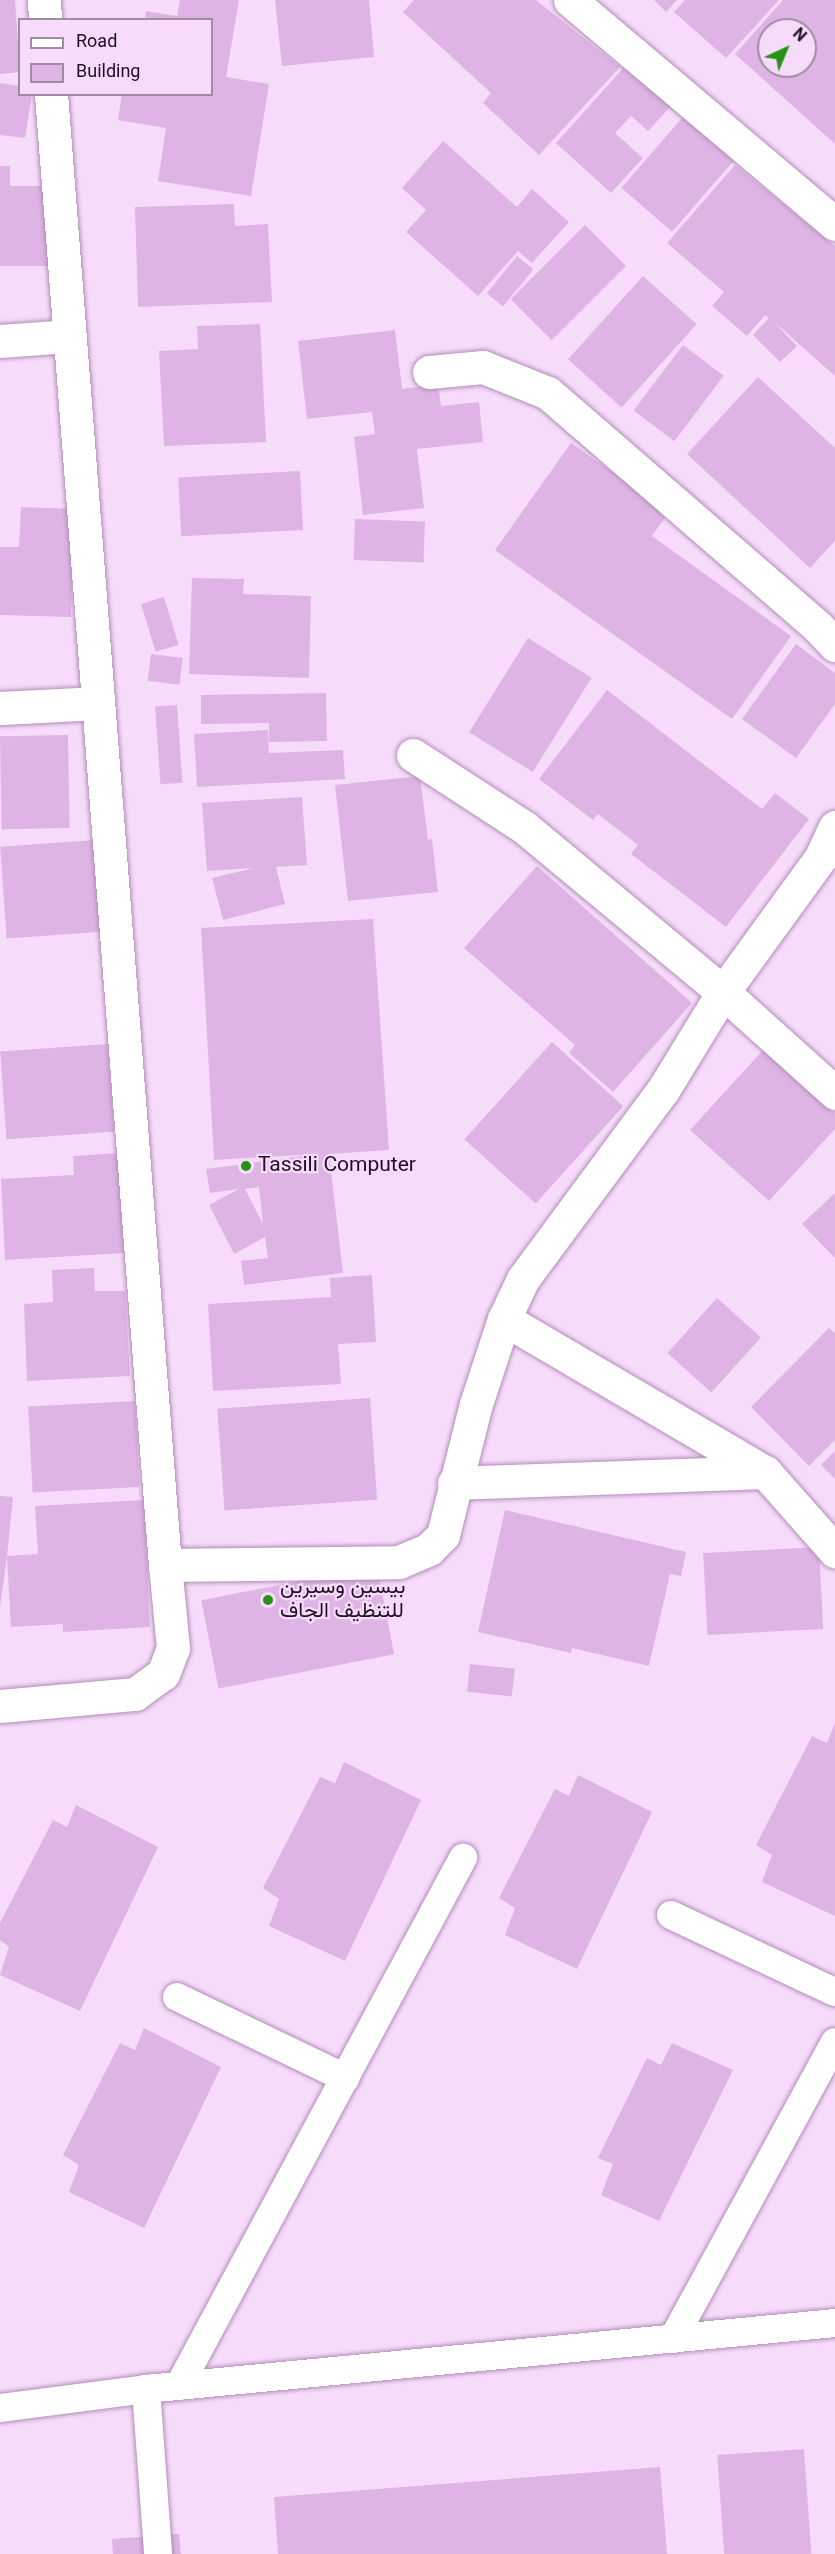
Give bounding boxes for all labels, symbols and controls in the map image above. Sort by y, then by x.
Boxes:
legend [18,18,213,96]
north arrow [757,18,817,78]
text: N [786,23,811,49]
text: Road [76,29,117,57]
text: Building [76,59,140,87]
place label: Tassili Computer [258,1153,416,1179]
marker: Tassili Computer [239,1159,253,1173]
place label: بيسين وسيرين للتنظيف الجاف [280,1575,405,1625]
marker: بيسين وسيرين للتنظيف الجاف [261,1593,275,1607]

